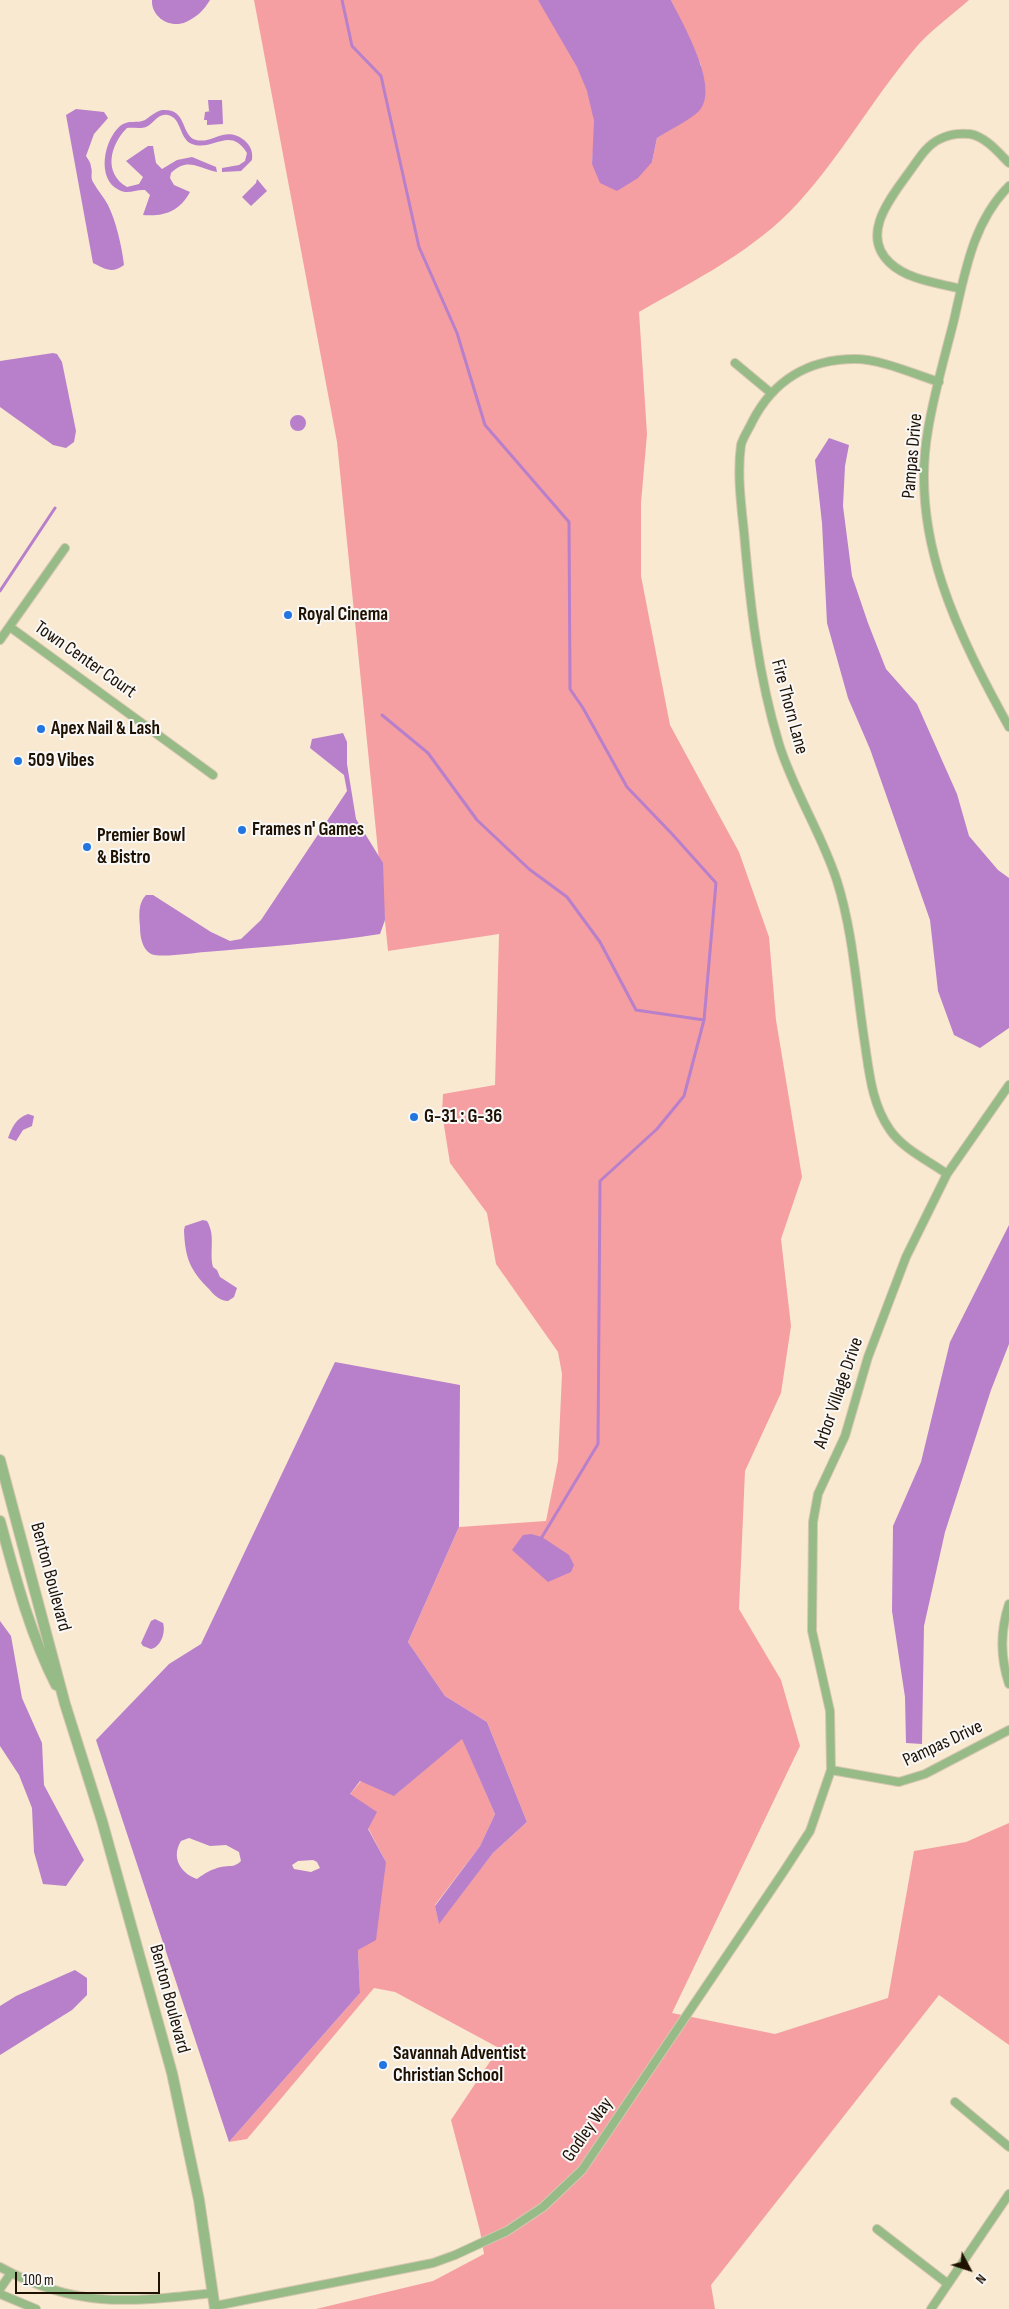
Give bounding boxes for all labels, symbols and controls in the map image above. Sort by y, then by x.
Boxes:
street label: Pampas Drive [898,412,928,500]
place label: Royal Cinema [298,604,388,626]
marker: Royal Cinema [282,609,294,621]
street label: Town Center Court [30,616,140,704]
street label: Fire Thorn Lane [765,657,813,757]
place label: Apex Nail & Lash [51,718,160,740]
marker: Apex Nail & Lash [35,723,47,735]
place label: 509 Vibes [28,750,94,772]
marker: 509 Vibes [12,755,24,767]
place label: Frames n' Games [252,819,364,841]
marker: Frames n' Games [236,824,248,836]
place label: Premier Bowl & Bistro [97,825,185,869]
marker: Premier Bowl & Bistro [81,841,93,853]
place label: G-31 : G-36 [424,1106,502,1128]
marker: G-31 : G-36 [408,1111,420,1123]
street label: Arbor Village Drive [809,1334,869,1452]
street label: Benton Boulevard [25,1520,75,1634]
street label: Pampas Drive [899,1716,987,1772]
street label: Benton Boulevard [144,1942,194,2056]
place label: Savannah Adventist Christian School [393,2043,526,2087]
marker: Savannah Adventist Christian School [377,2059,389,2071]
street label: Godley Way [558,2094,618,2166]
north arrow [944,2244,994,2294]
scale bar [18,2262,162,2294]
text: 100 m [23,2271,54,2290]
text: N [972,2271,990,2287]

